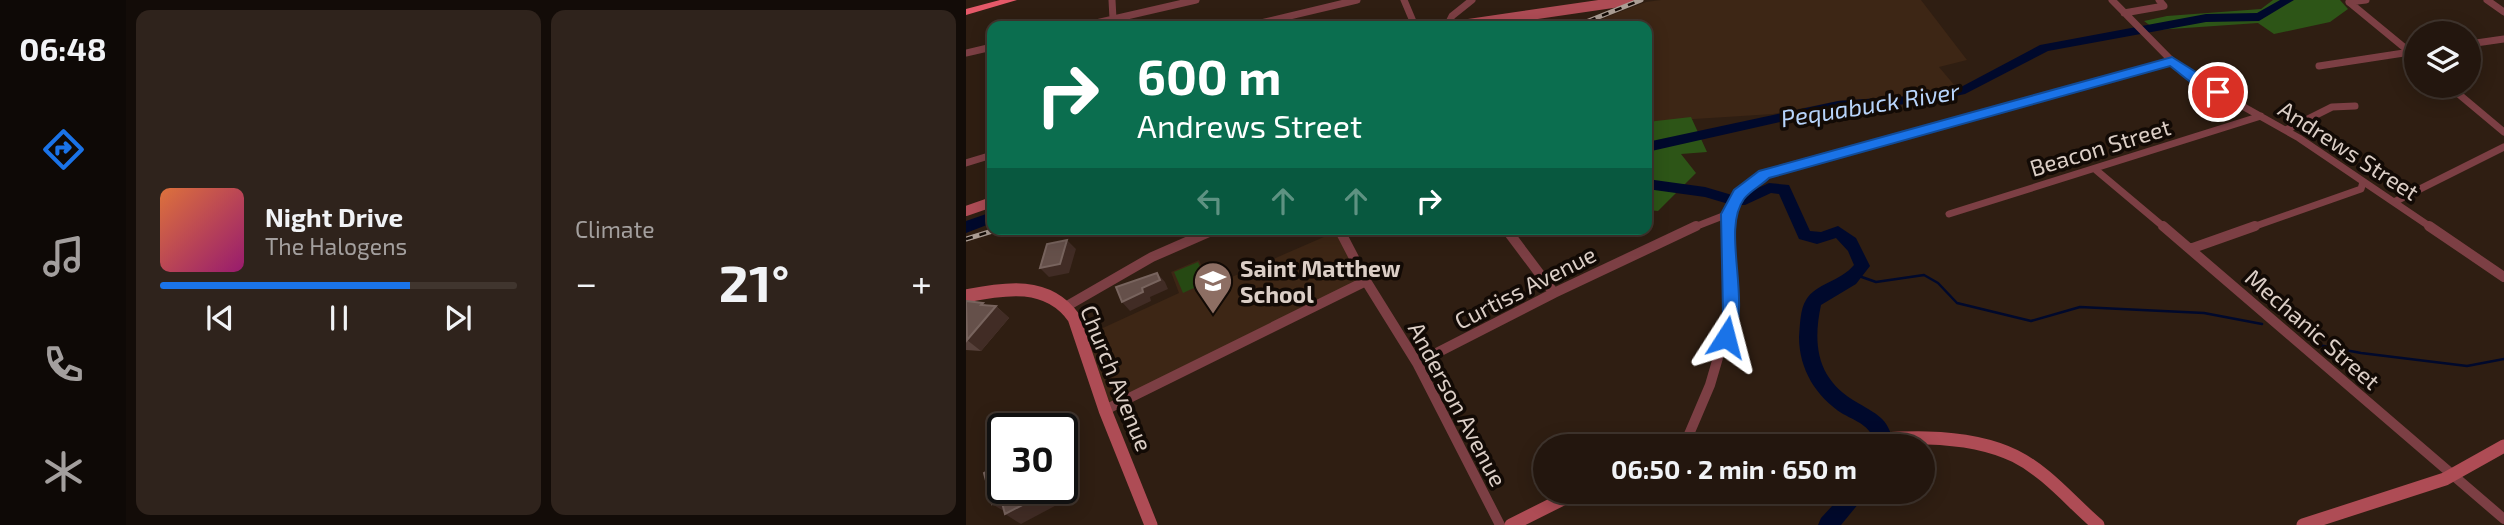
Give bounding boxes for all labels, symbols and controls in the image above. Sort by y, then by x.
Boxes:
map controls [2404,21,2481,98]
button: layers [2404,21,2481,98]
text: 06:48 [19,29,107,67]
text: 600 m [1137,46,1282,105]
icon: right [1022,49,1113,140]
pin [2188,62,2248,122]
icon: arrive [2199,73,2237,111]
water label: Pequabuck River [1778,75,1962,132]
street label: Andrews Street [2274,94,2425,206]
text: Andrews Street [1137,106,1362,144]
street label: Beacon Street [2026,112,2174,182]
icon: directions [39,125,88,174]
icon: left [1191,182,1229,220]
icon: ahead [1264,182,1302,220]
icon: ahead [1337,182,1375,220]
icon: right [1410,182,1448,220]
text: Night Drive [265,201,403,232]
text: Climate [575,215,655,243]
icon: music [39,232,88,281]
text: The Halogens [265,232,407,260]
street label: Curtiss Avenue [1450,239,1600,335]
text: 21° [719,250,789,312]
place label: Saint Matthew School [1240,254,1401,308]
text: − [575,259,597,305]
text: + [911,259,932,305]
school or university icon: Saint Matthew School [1192,260,1234,315]
street label: Mechanic Street [2240,263,2386,395]
icon: previous [201,299,239,337]
icon: pause [320,299,358,337]
icon: next [439,299,477,337]
position arrow [1689,300,1763,374]
street label: Church Avenue [1075,301,1159,455]
street label: Anderson Avenue [1403,317,1513,491]
icon: phone [39,340,88,389]
speed limit sign: 30 [987,413,1078,504]
icon: climate [39,447,88,496]
text: 06:50 · 2 min · 650 m [1611,453,1857,484]

